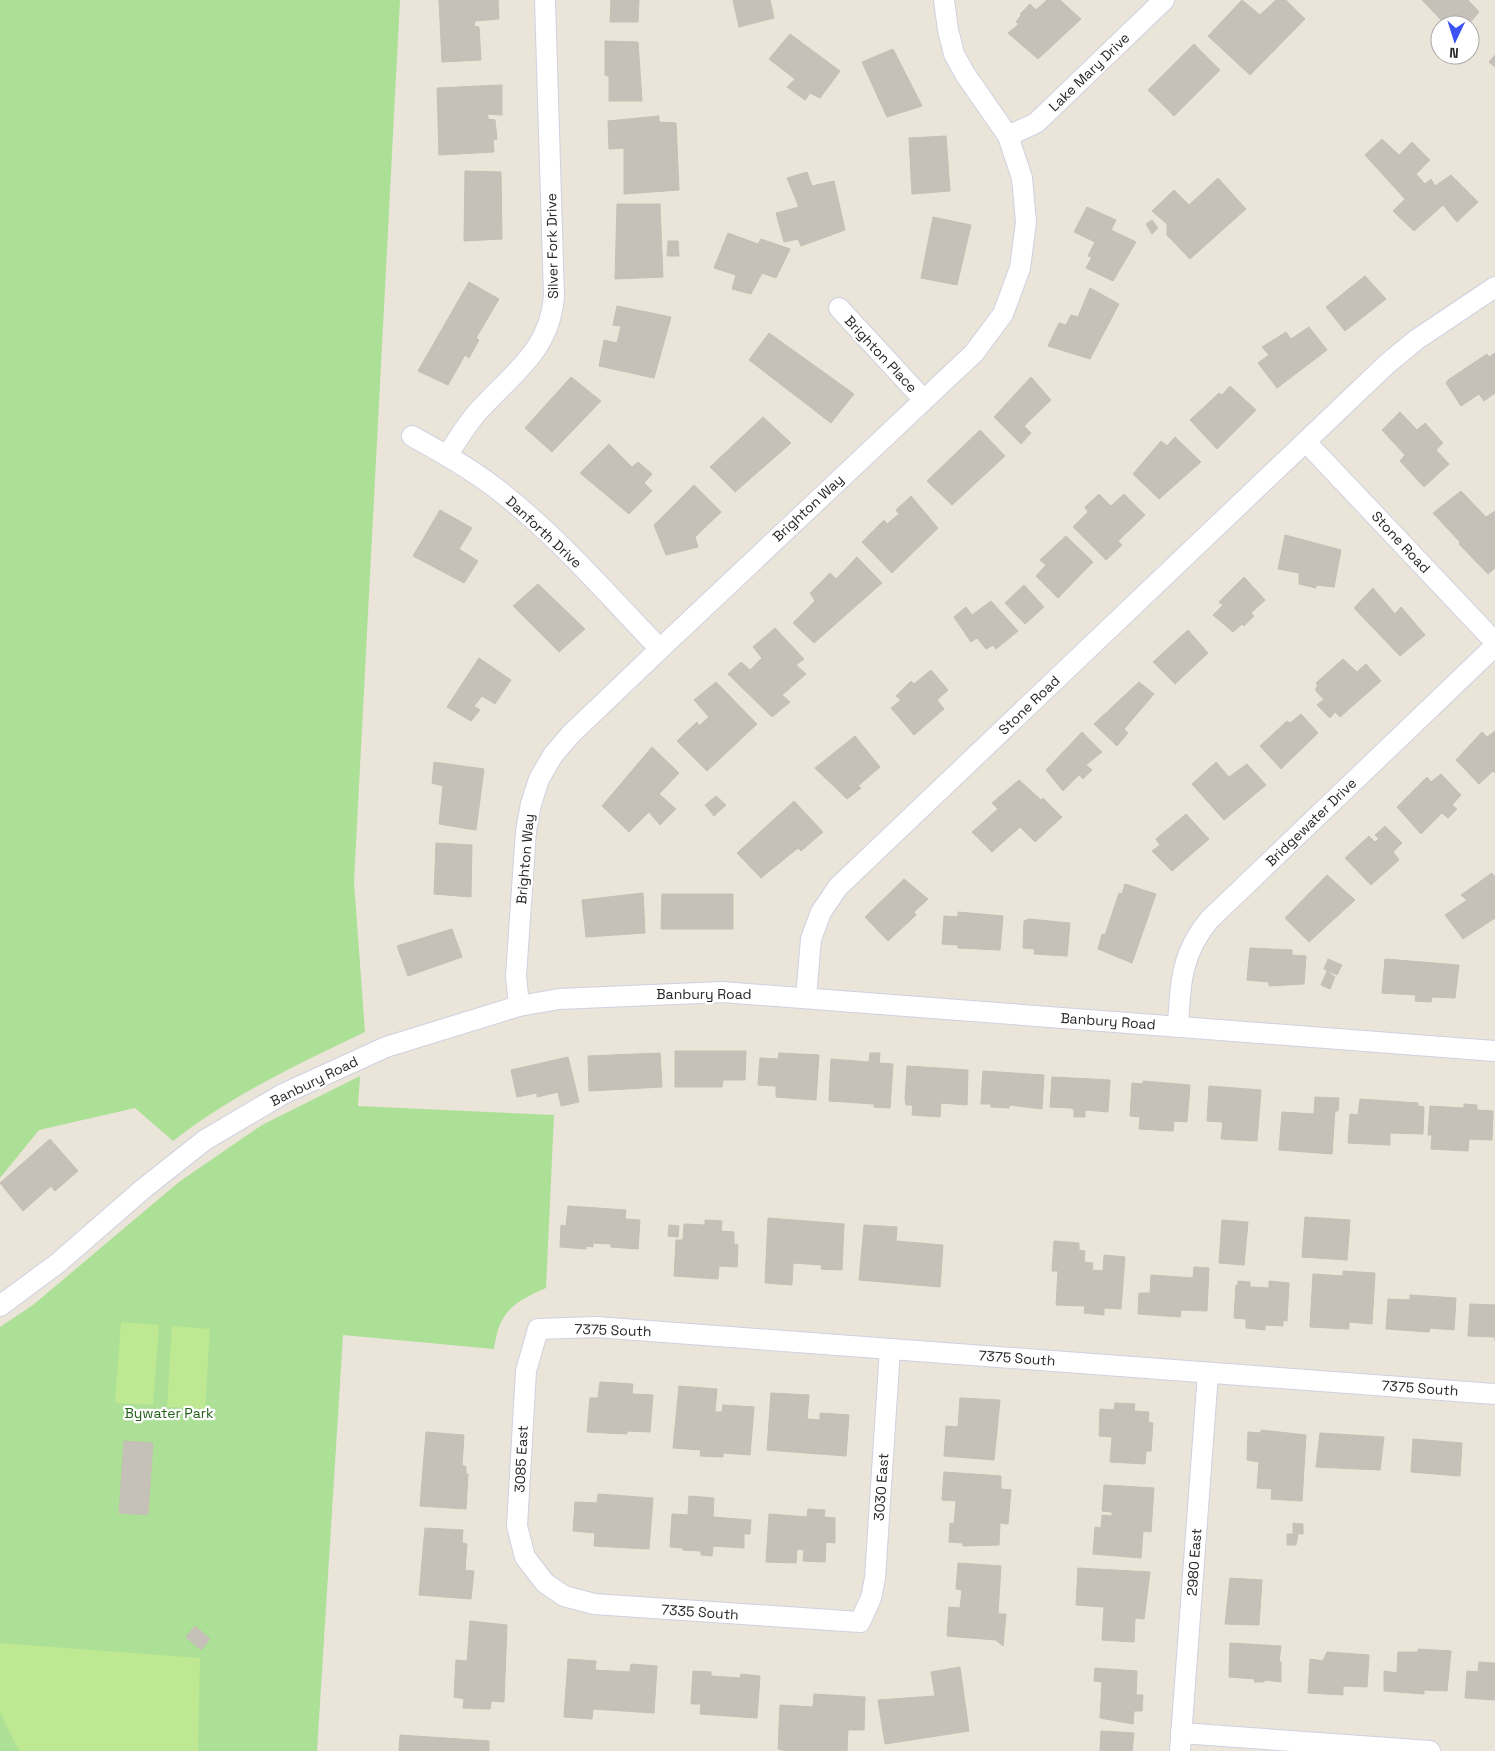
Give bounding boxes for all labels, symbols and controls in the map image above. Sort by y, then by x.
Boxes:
north arrow [1430,15,1480,65]
street label: Lake Mary Drive [1045,29,1133,115]
text: N [1449,44,1459,62]
street label: Silver Fork Drive [542,193,562,299]
street label: Brighton Place [841,312,921,396]
street label: Brighton Way [769,470,847,546]
street label: Danforth Drive [502,492,586,572]
street label: Stone Road [1368,507,1434,577]
street label: Stone Road [995,671,1063,739]
street label: Bridgewater Drive [1262,774,1360,870]
street label: Brighton Way [512,813,538,905]
street label: Banbury Road [656,985,752,1003]
street label: Banbury Road [1060,1009,1156,1033]
street label: Banbury Road [267,1052,361,1110]
street label: 7375 South [574,1320,652,1340]
street label: 7375 South [978,1346,1056,1370]
street label: 7375 South [1381,1376,1459,1400]
park label: Bywater Park [125,1404,214,1422]
street label: 3085 East [510,1425,532,1493]
street label: 3030 East [870,1452,892,1522]
street label: 2980 East [1183,1528,1205,1596]
street label: 7335 South [661,1600,739,1624]

